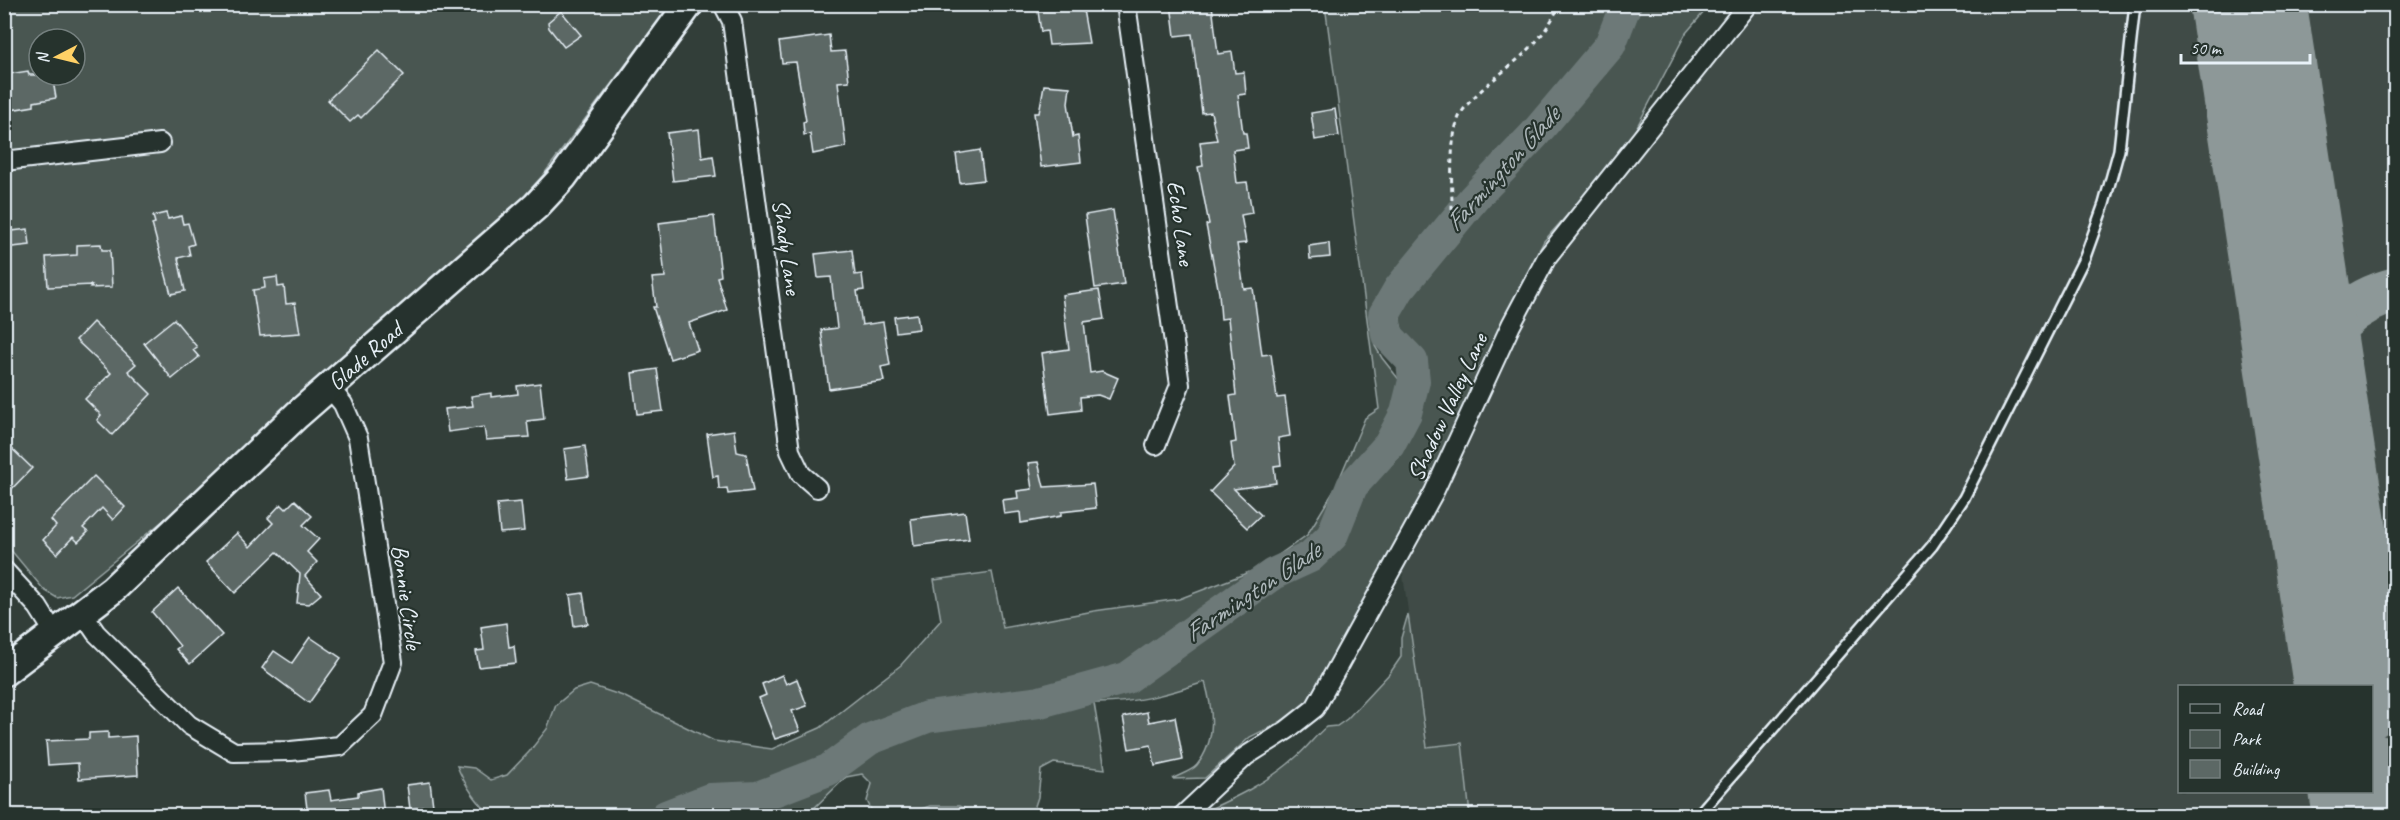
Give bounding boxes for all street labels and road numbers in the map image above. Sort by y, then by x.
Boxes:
street label: Echo Lane [1160,179,1202,269]
street label: Shady Lane [765,198,809,299]
street label: Glade Road [321,313,411,397]
street label: Shadow Valley Lane [1400,327,1495,485]
street label: Bonnie Circle [385,543,429,653]

